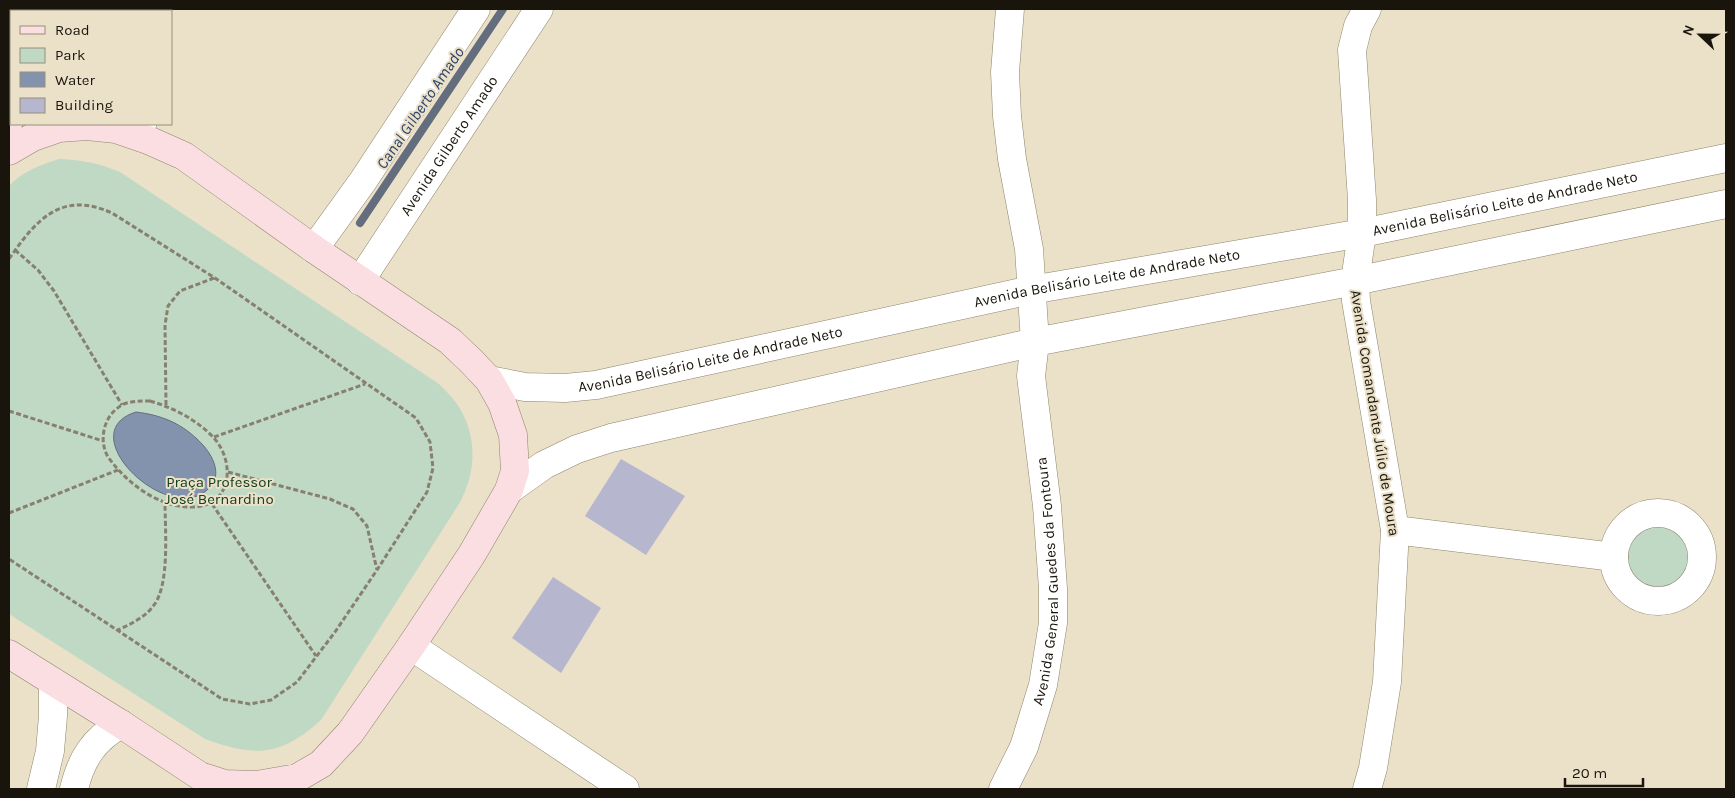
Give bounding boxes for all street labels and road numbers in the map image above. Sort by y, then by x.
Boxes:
street label: Avenida Gilberto Amado [397,72,502,219]
street label: Avenida Belisário Leite de Andrade Neto [1371,167,1639,240]
street label: Avenida Belisário Leite de Andrade Neto [972,245,1241,311]
street label: Avenida Comandante Júlio de Moura [1347,289,1403,537]
street label: Avenida Belisário Leite de Andrade Neto [577,322,844,396]
street label: Avenida General Guedes da Fontoura [1028,456,1062,708]

